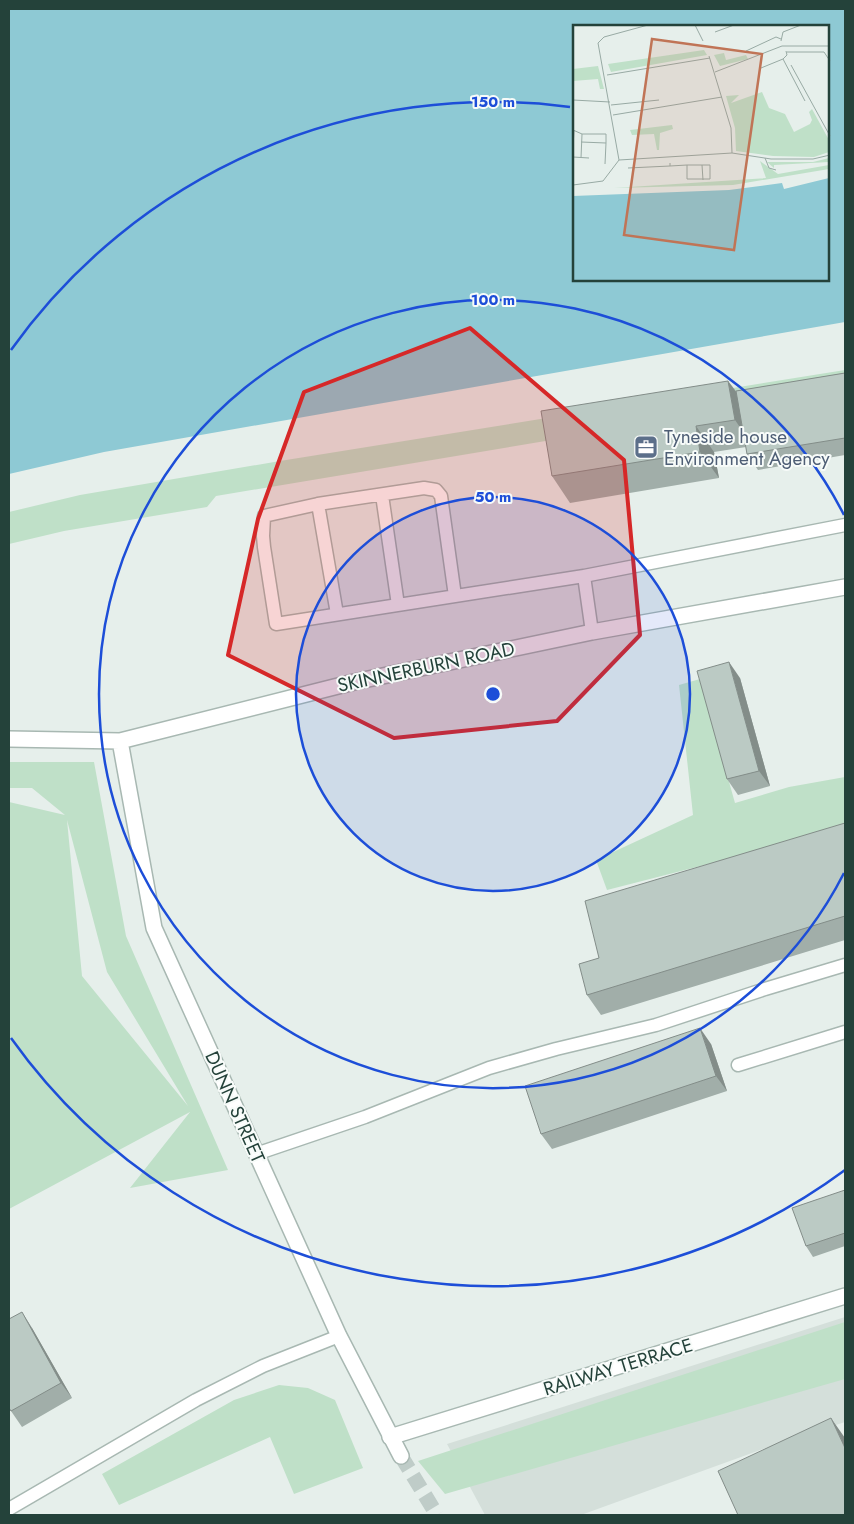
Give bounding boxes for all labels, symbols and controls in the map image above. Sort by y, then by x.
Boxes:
inset map [573,25,829,281]
text: 150 m [471,91,515,113]
text: 100 m [471,289,515,311]
place label: Tyneside house Environment Agency [664,423,830,472]
office icon: Tyneside house Environment Agency [633,434,659,460]
text: 50 m [475,486,511,508]
street label: SKINNERBURN ROAD [335,635,517,699]
centre of rings [484,685,502,703]
street label: DUNN STREET [198,1047,272,1167]
street label: RAILWAY TERRACE [540,1331,696,1403]

